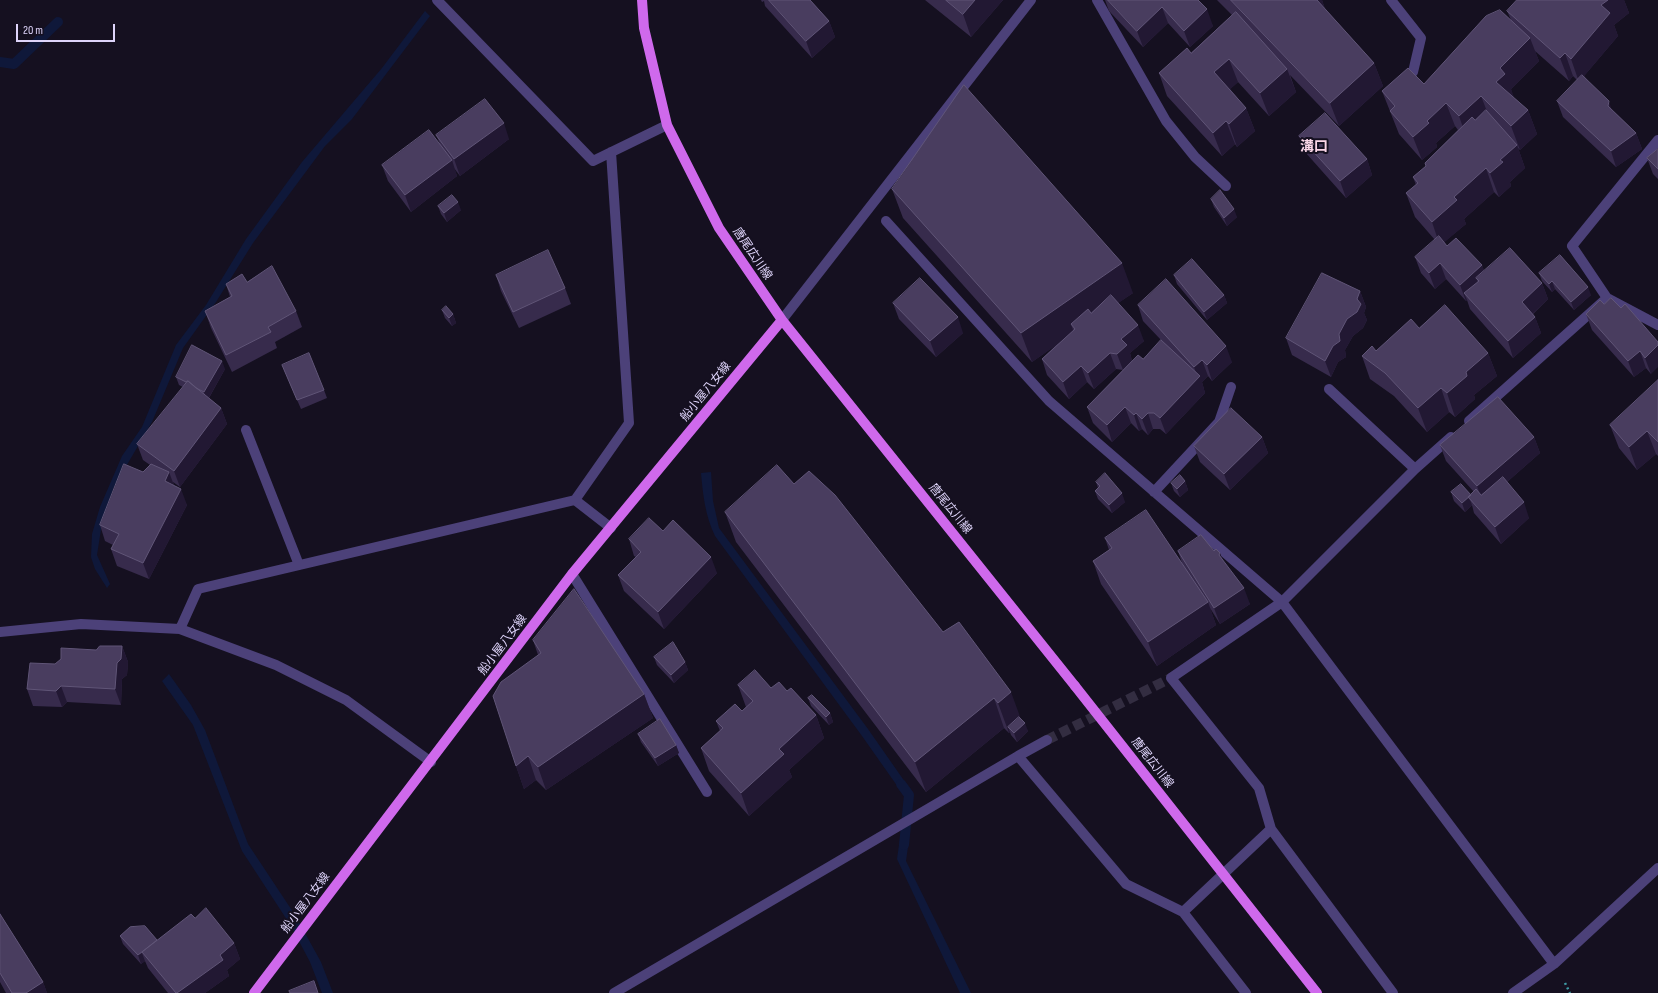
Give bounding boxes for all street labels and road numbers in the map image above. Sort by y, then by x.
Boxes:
street label: 唐尾広川線 [729,225,775,283]
street label: 船小屋八女線 [678,359,734,425]
street label: 唐尾広川線 [926,481,974,537]
street label: 船小屋八女線 [476,612,530,678]
street label: 唐尾広川線 [1128,735,1176,791]
street label: 船小屋八女線 [279,870,333,936]

